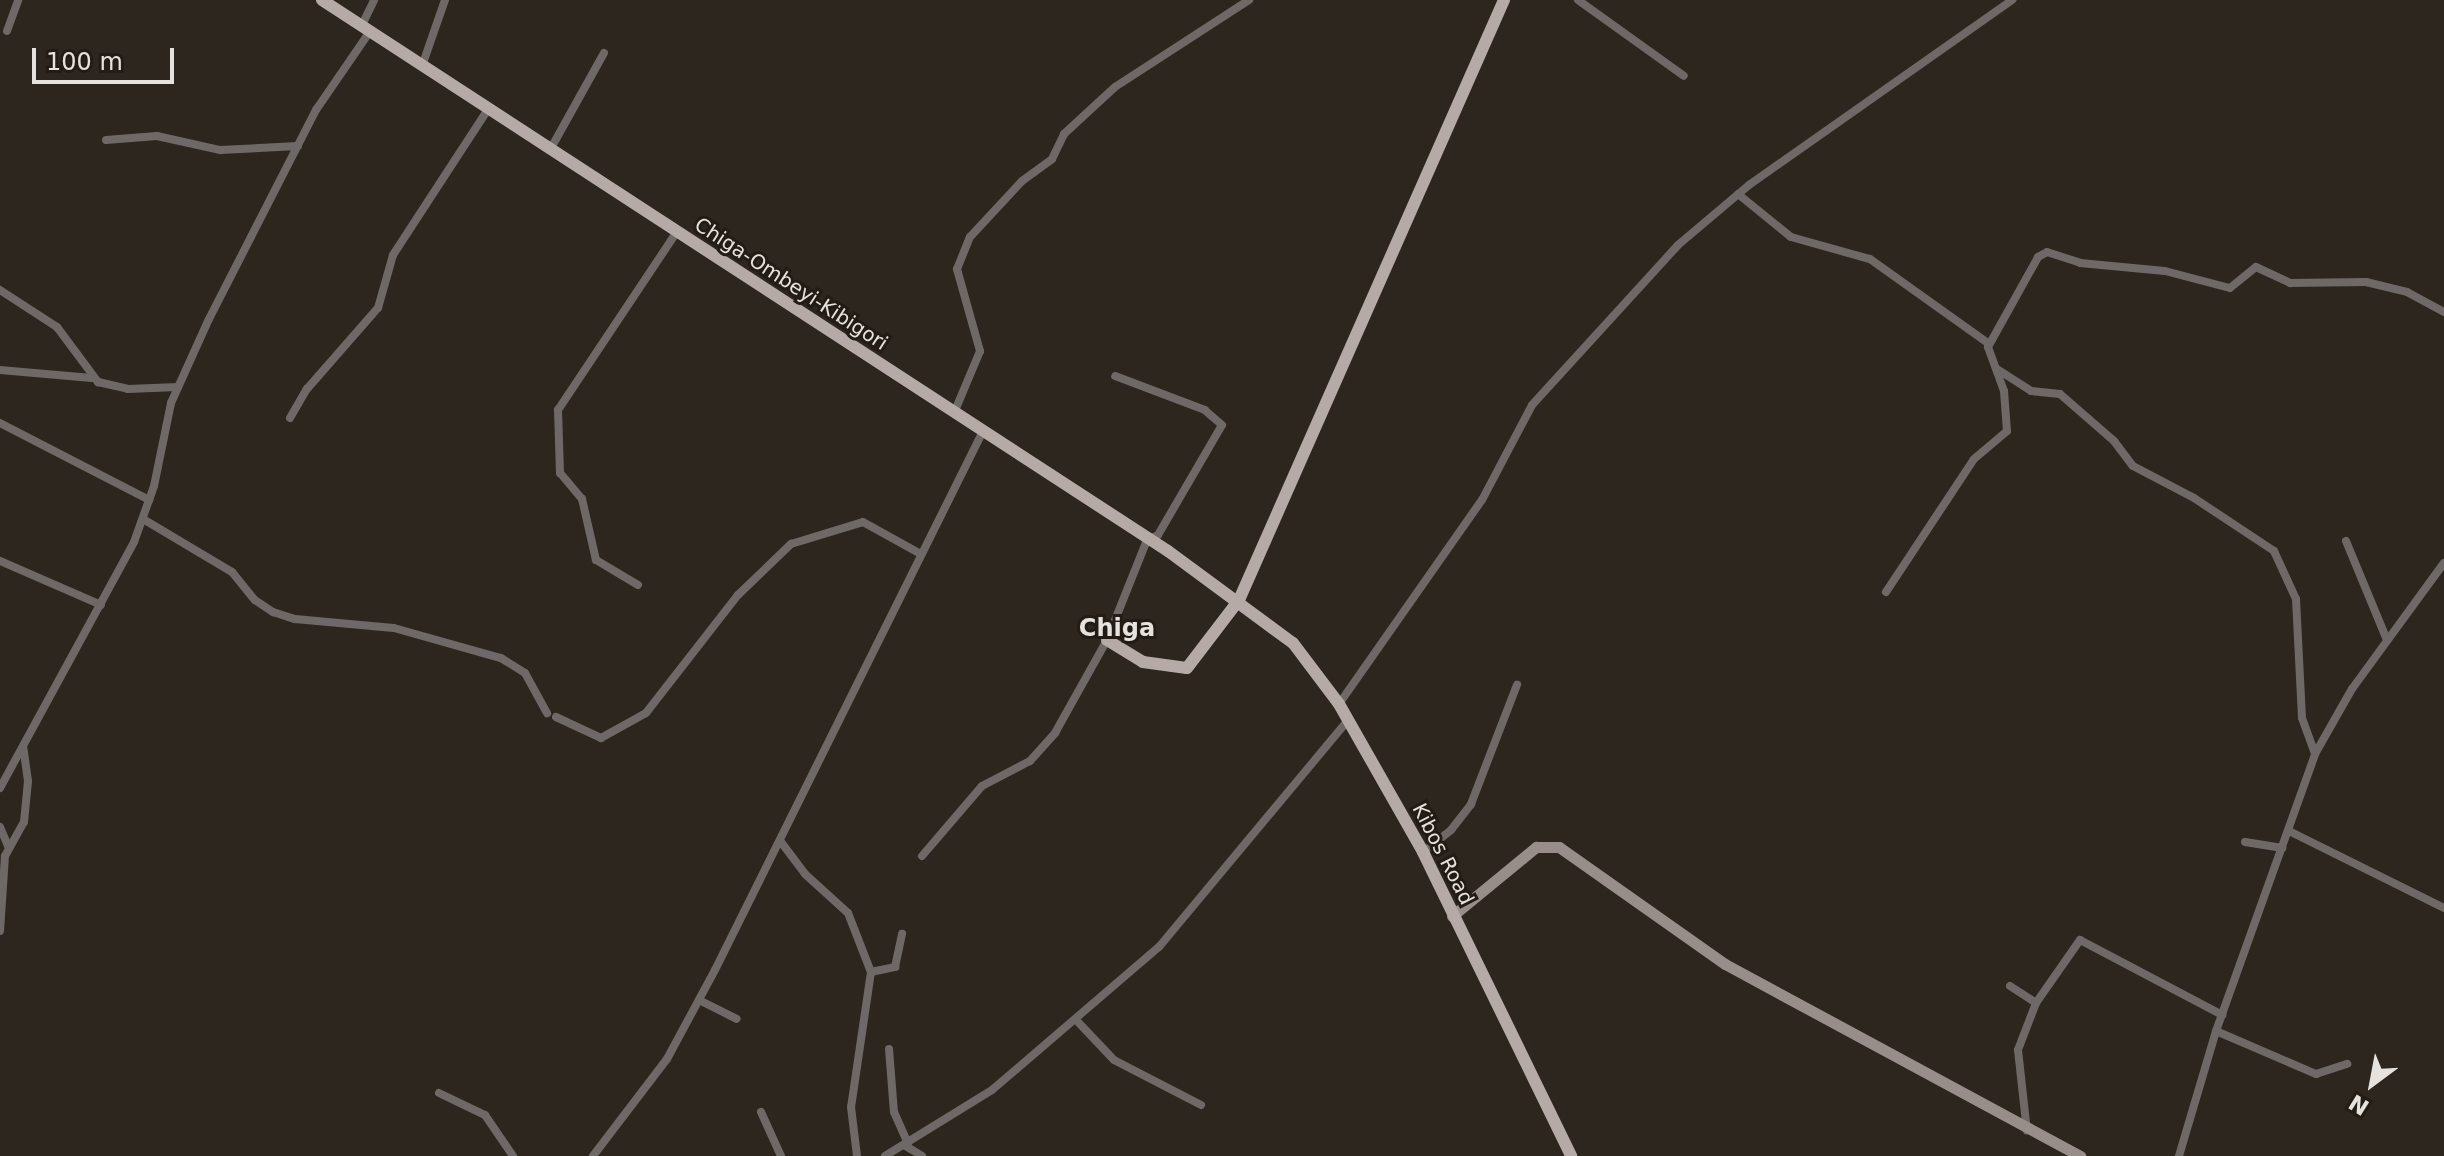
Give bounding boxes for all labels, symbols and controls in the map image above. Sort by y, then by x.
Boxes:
scale bar [36,32,178,82]
text: 100 m [46,48,123,76]
street label: Chiga-Ombeyi-Kibigori [690,213,892,355]
district label: Chiga [1079,615,1155,643]
street label: Kibos Road [1407,799,1479,909]
north arrow [2332,1044,2412,1124]
text: N [2345,1089,2373,1120]

